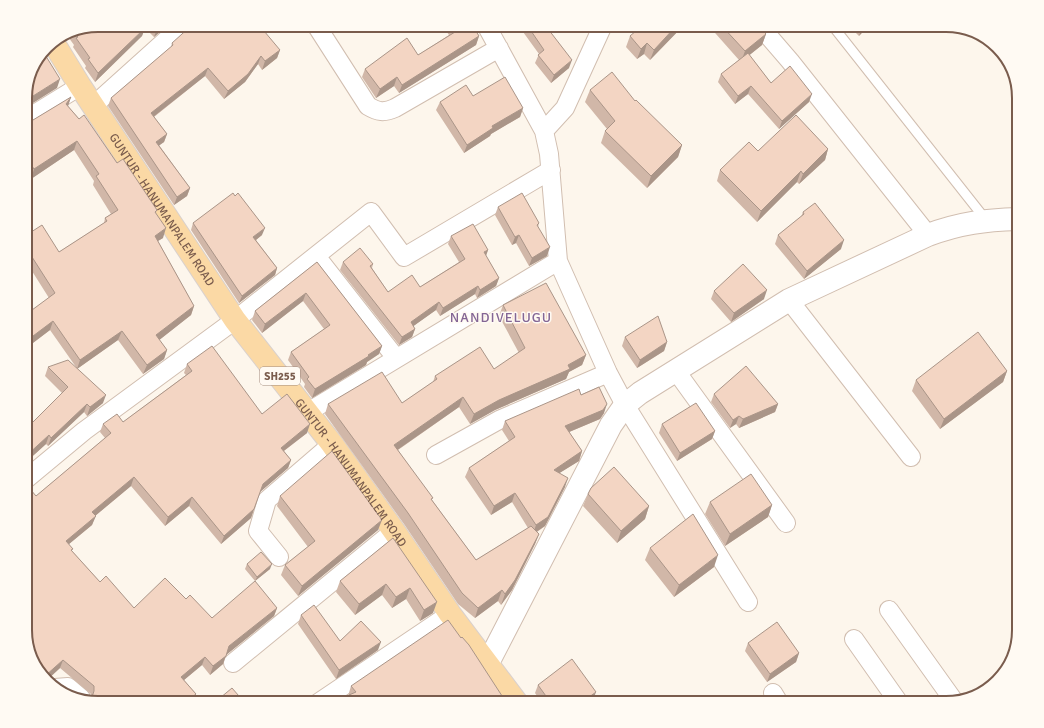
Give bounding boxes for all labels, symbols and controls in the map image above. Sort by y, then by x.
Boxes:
street label: GUNTUR - HANUMANPALEM ROAD [106,131,218,289]
district label: NANDIVELUGU [450,309,552,326]
road number: SH255 [260,367,300,385]
street label: GUNTUR - HANUMANPALEM ROAD [292,395,410,550]

